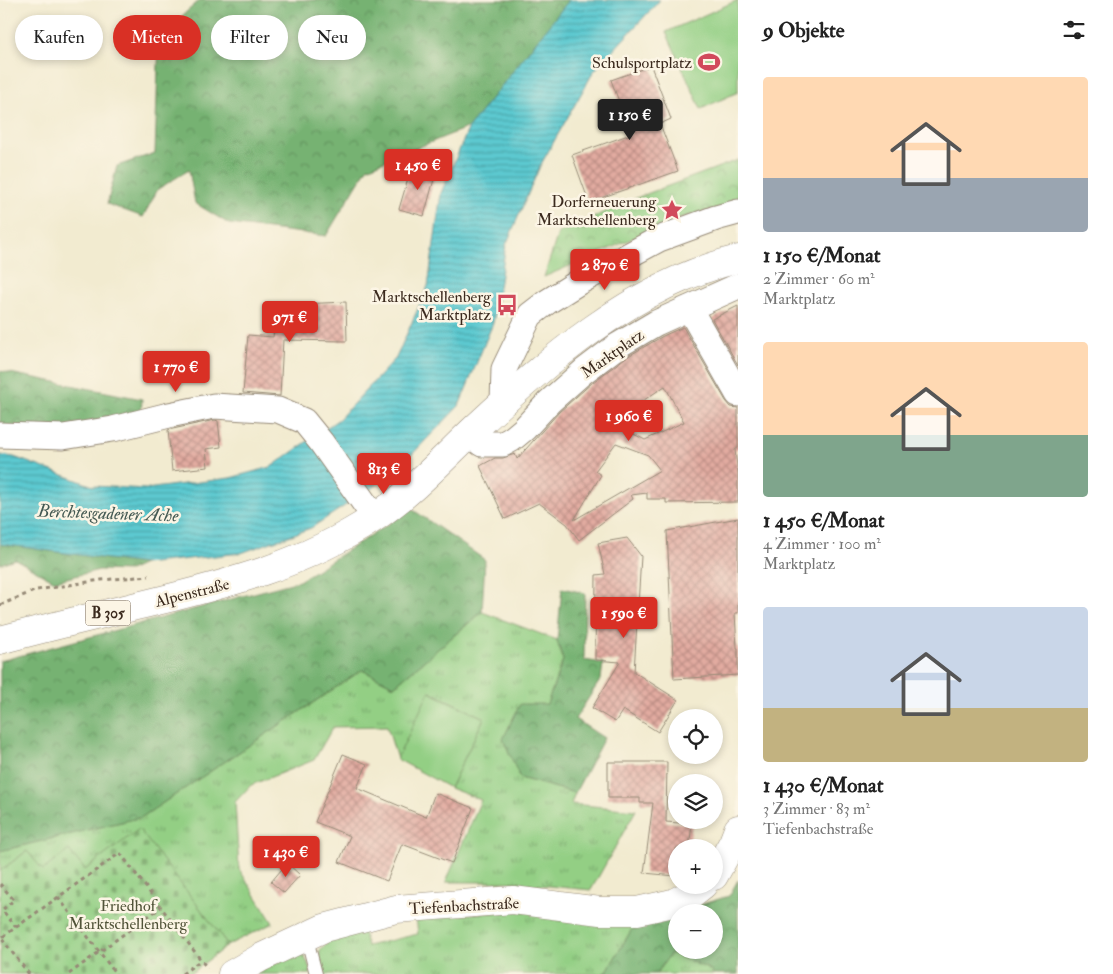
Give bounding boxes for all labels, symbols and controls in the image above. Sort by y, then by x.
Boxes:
chip: Kaufen [15,15,103,60]
chip: Mieten [113,15,201,60]
chip: Filter [211,15,288,60]
chip: Neu [298,15,366,60]
icon: filters [1060,16,1088,44]
text: 9 Objekte [763,17,845,44]
sports icon: Schulsportplatz [696,49,722,75]
place label: Schulsportplatz [592,53,692,74]
pin: 1 150 € [584,98,676,141]
text: 1 150 € [609,105,651,125]
icon: home [881,109,971,199]
pin: 1 450 € [372,148,464,191]
text: 1 450 € [395,155,441,175]
place label: Dorferneuerung Marktschellenberg [537,192,657,230]
place icon: Dorferneuerung Marktschellenberg [659,197,685,223]
text: 1 150 €/Monat [763,242,881,269]
pin: 2 870 € [559,248,651,291]
text: 2 870 € [581,255,629,275]
text: 2 Zimmer · 60 m² [763,269,875,289]
place label: Marktschellenberg Marktplatz [372,287,492,326]
text: Marktplatz [763,289,835,309]
bus stop icon: Marktschellenberg Marktplatz [494,292,520,318]
pin: 971 € [255,300,325,343]
text: 971 € [273,307,307,327]
street label: Marktplatz [577,325,649,384]
pin: 1 770 € [130,350,222,393]
text: 1 770 € [154,357,198,377]
icon: home [881,374,971,464]
pin: 1 960 € [583,400,675,442]
text: 1 960 € [606,406,652,426]
pin: 813 € [349,452,419,495]
text: 813 € [368,459,400,479]
water label: Berchtesgadener Ache [36,500,180,527]
text: 1 450 €/Monat [763,507,885,534]
text: 4 Zimmer · 100 m² [763,534,881,554]
text: Marktplatz [763,554,835,574]
street label: Alpenstraße [152,574,232,613]
pin: 1 590 € [578,596,670,639]
road number: B 305 [86,600,130,626]
text: 1 590 € [601,603,647,623]
icon: home [881,639,971,729]
map controls [668,709,723,959]
button: locate [668,709,723,764]
text: 1 430 €/Monat [763,772,884,799]
button: layers [668,774,723,829]
text: 3 Zimmer · 83 m² [763,799,870,819]
text: Tiefenbachstraße [763,819,873,839]
pin: 1 430 € [240,836,332,878]
button: + [668,839,723,894]
text: 1 430 € [264,842,308,862]
street label: Tiefenbachstraße [408,893,520,919]
park label: Friedhof Marktschellenberg [69,896,189,934]
button: − [668,904,723,959]

